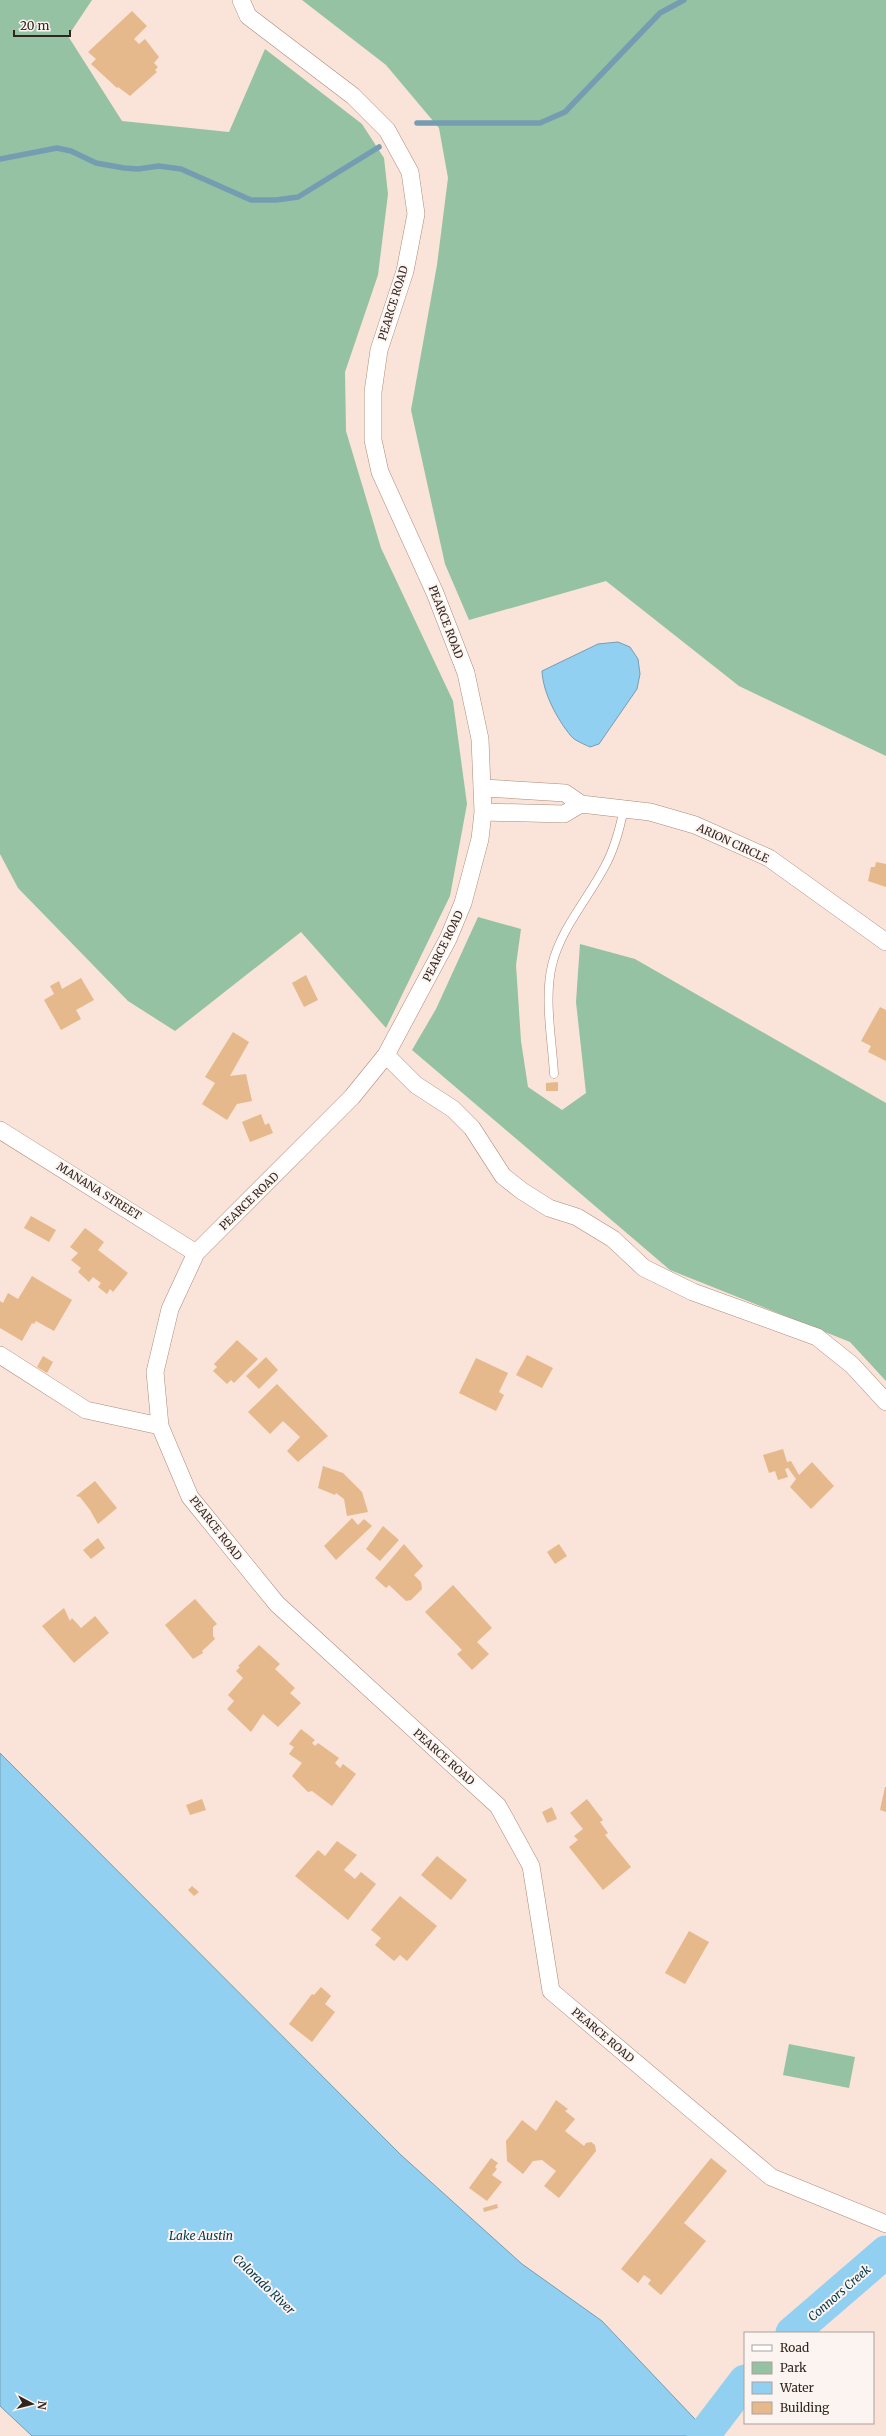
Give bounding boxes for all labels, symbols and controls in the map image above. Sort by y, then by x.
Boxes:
scale bar [14,12,70,38]
text: 20 m [20,18,49,33]
street label: PEARCE ROAD [375,264,411,342]
street label: PEARCE ROAD [426,583,466,661]
street label: ARION CIRCLE [694,820,771,866]
street label: PEARCE ROAD [420,908,466,984]
street label: MANANA STREET [54,1159,144,1223]
street label: PEARCE ROAD [216,1169,282,1233]
street label: PEARCE ROAD [187,1493,245,1563]
street label: PEARCE ROAD [411,1726,477,1788]
street label: PEARCE ROAD [569,2005,637,2065]
water label: Lake Austin [169,2228,233,2243]
water label: Colorado River [230,2251,299,2318]
water label: Connors Creek [805,2261,874,2324]
legend [744,2332,874,2424]
text: Road [780,2340,809,2355]
text: Park [780,2360,807,2375]
text: Water [779,2380,815,2395]
north arrow [12,2384,52,2424]
text: N [34,2400,49,2411]
text: Building [780,2400,830,2415]

